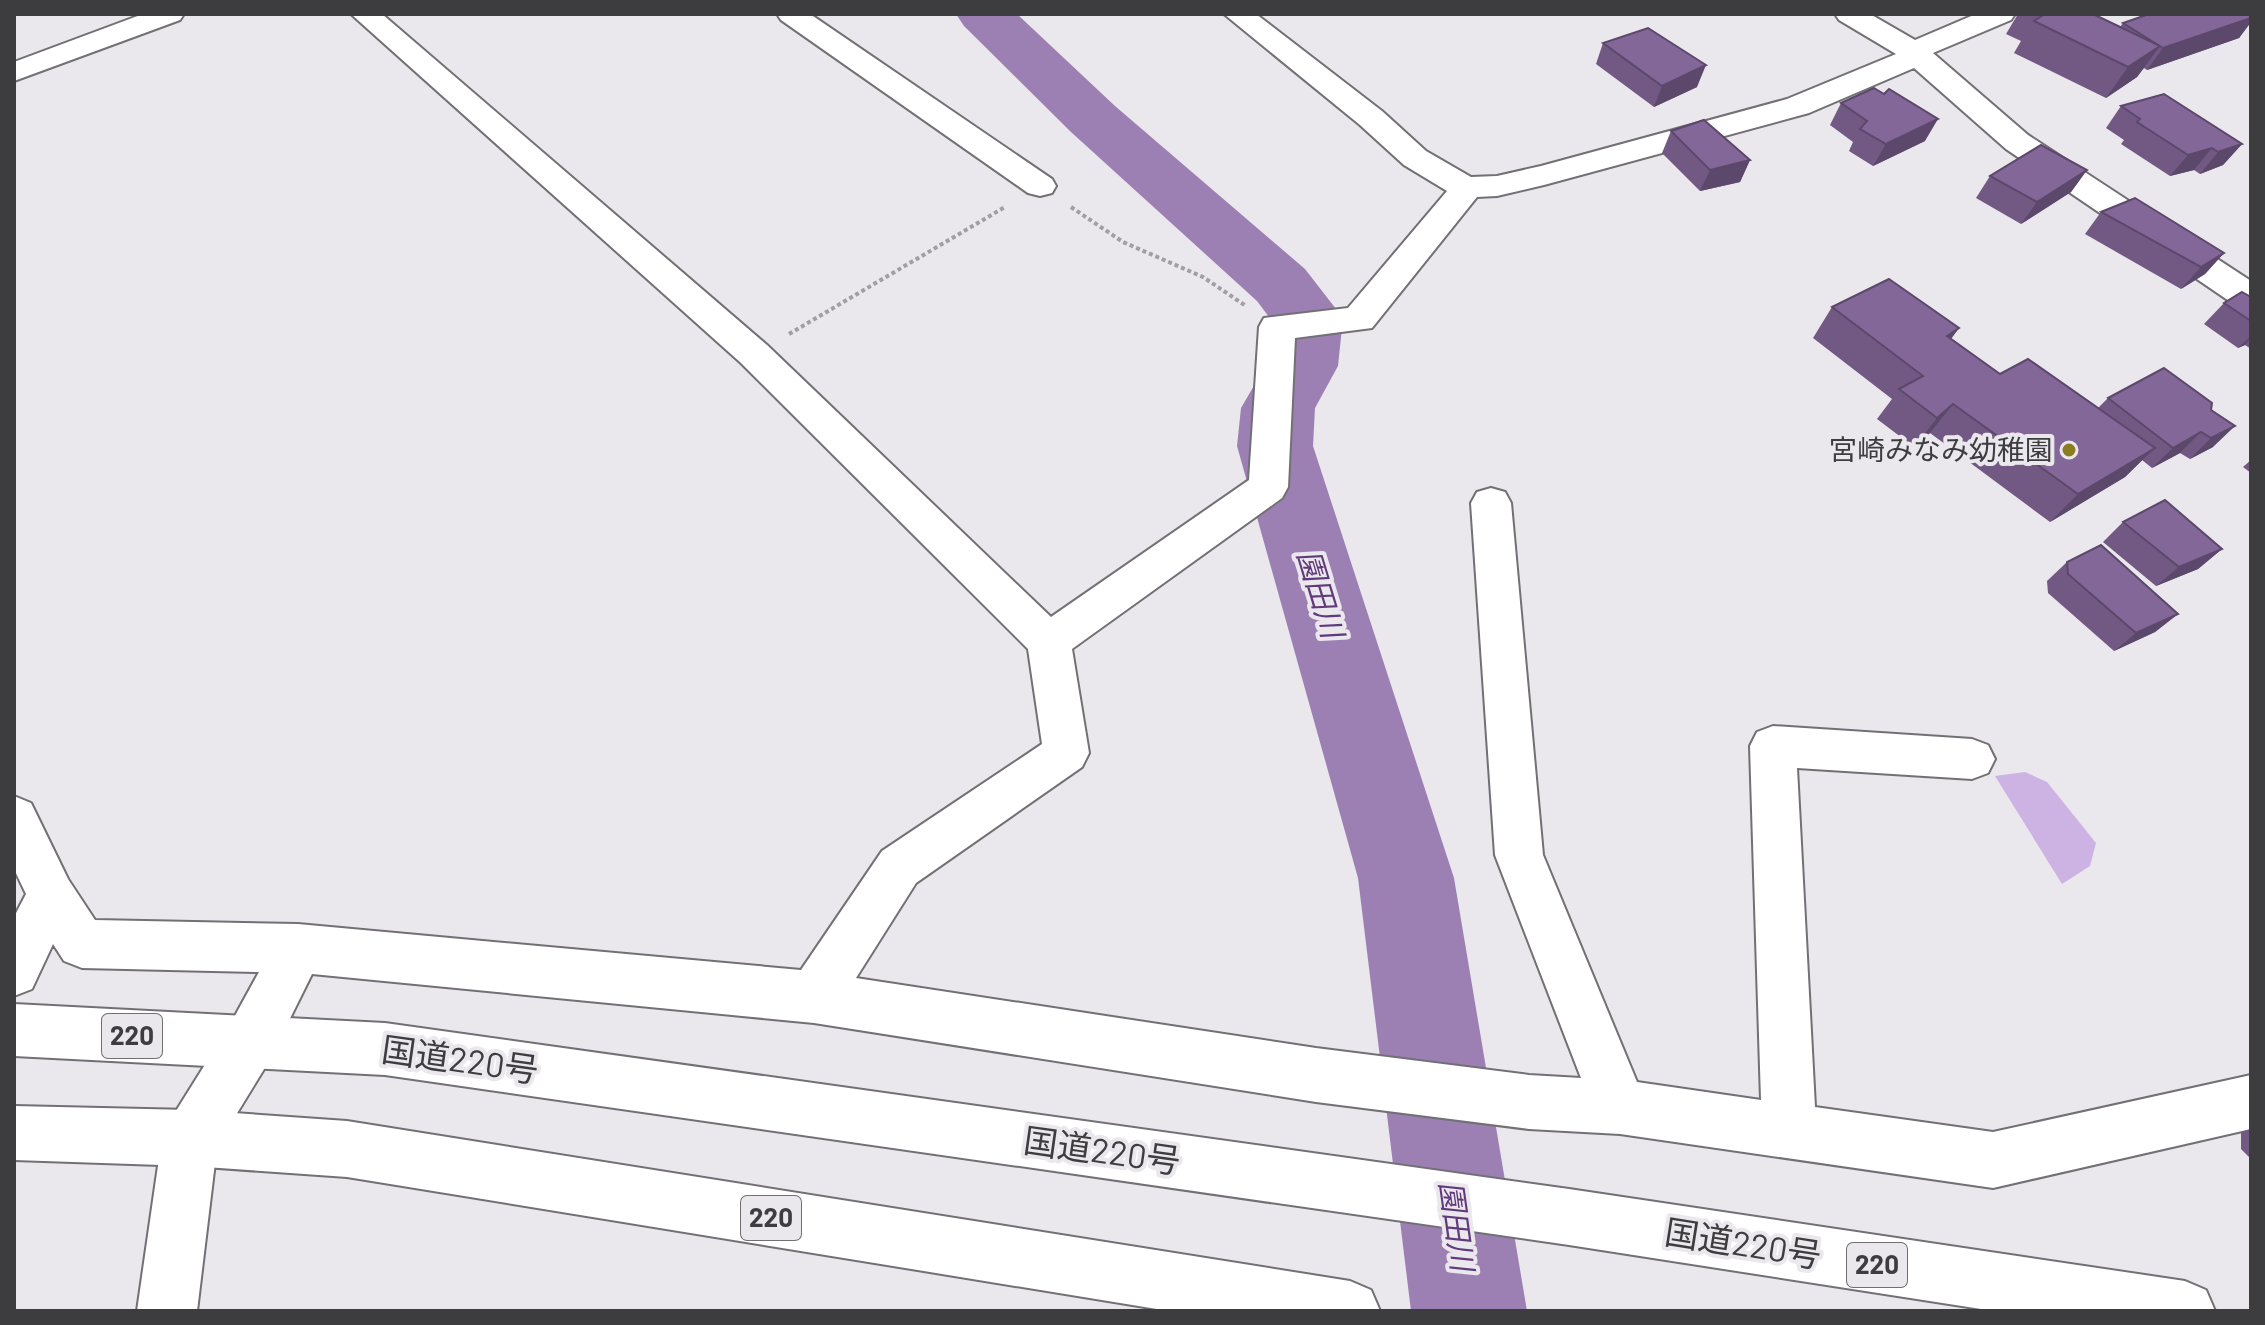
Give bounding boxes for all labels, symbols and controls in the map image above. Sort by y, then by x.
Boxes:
place label: 宮崎みなみ幼稚園 [1829,432,2053,466]
marker: 宮崎みなみ幼稚園 [2060,441,2078,459]
water label: 園田川 [1292,545,1353,645]
road number: 220 [102,1014,162,1058]
street label: 国道220号 [379,1027,541,1090]
street label: 国道220号 [1021,1118,1183,1181]
water label: 園田川 [1434,1179,1482,1276]
road number: 220 [741,1196,801,1240]
street label: 国道220号 [1662,1210,1824,1275]
road number: 220 [1847,1243,1907,1287]

